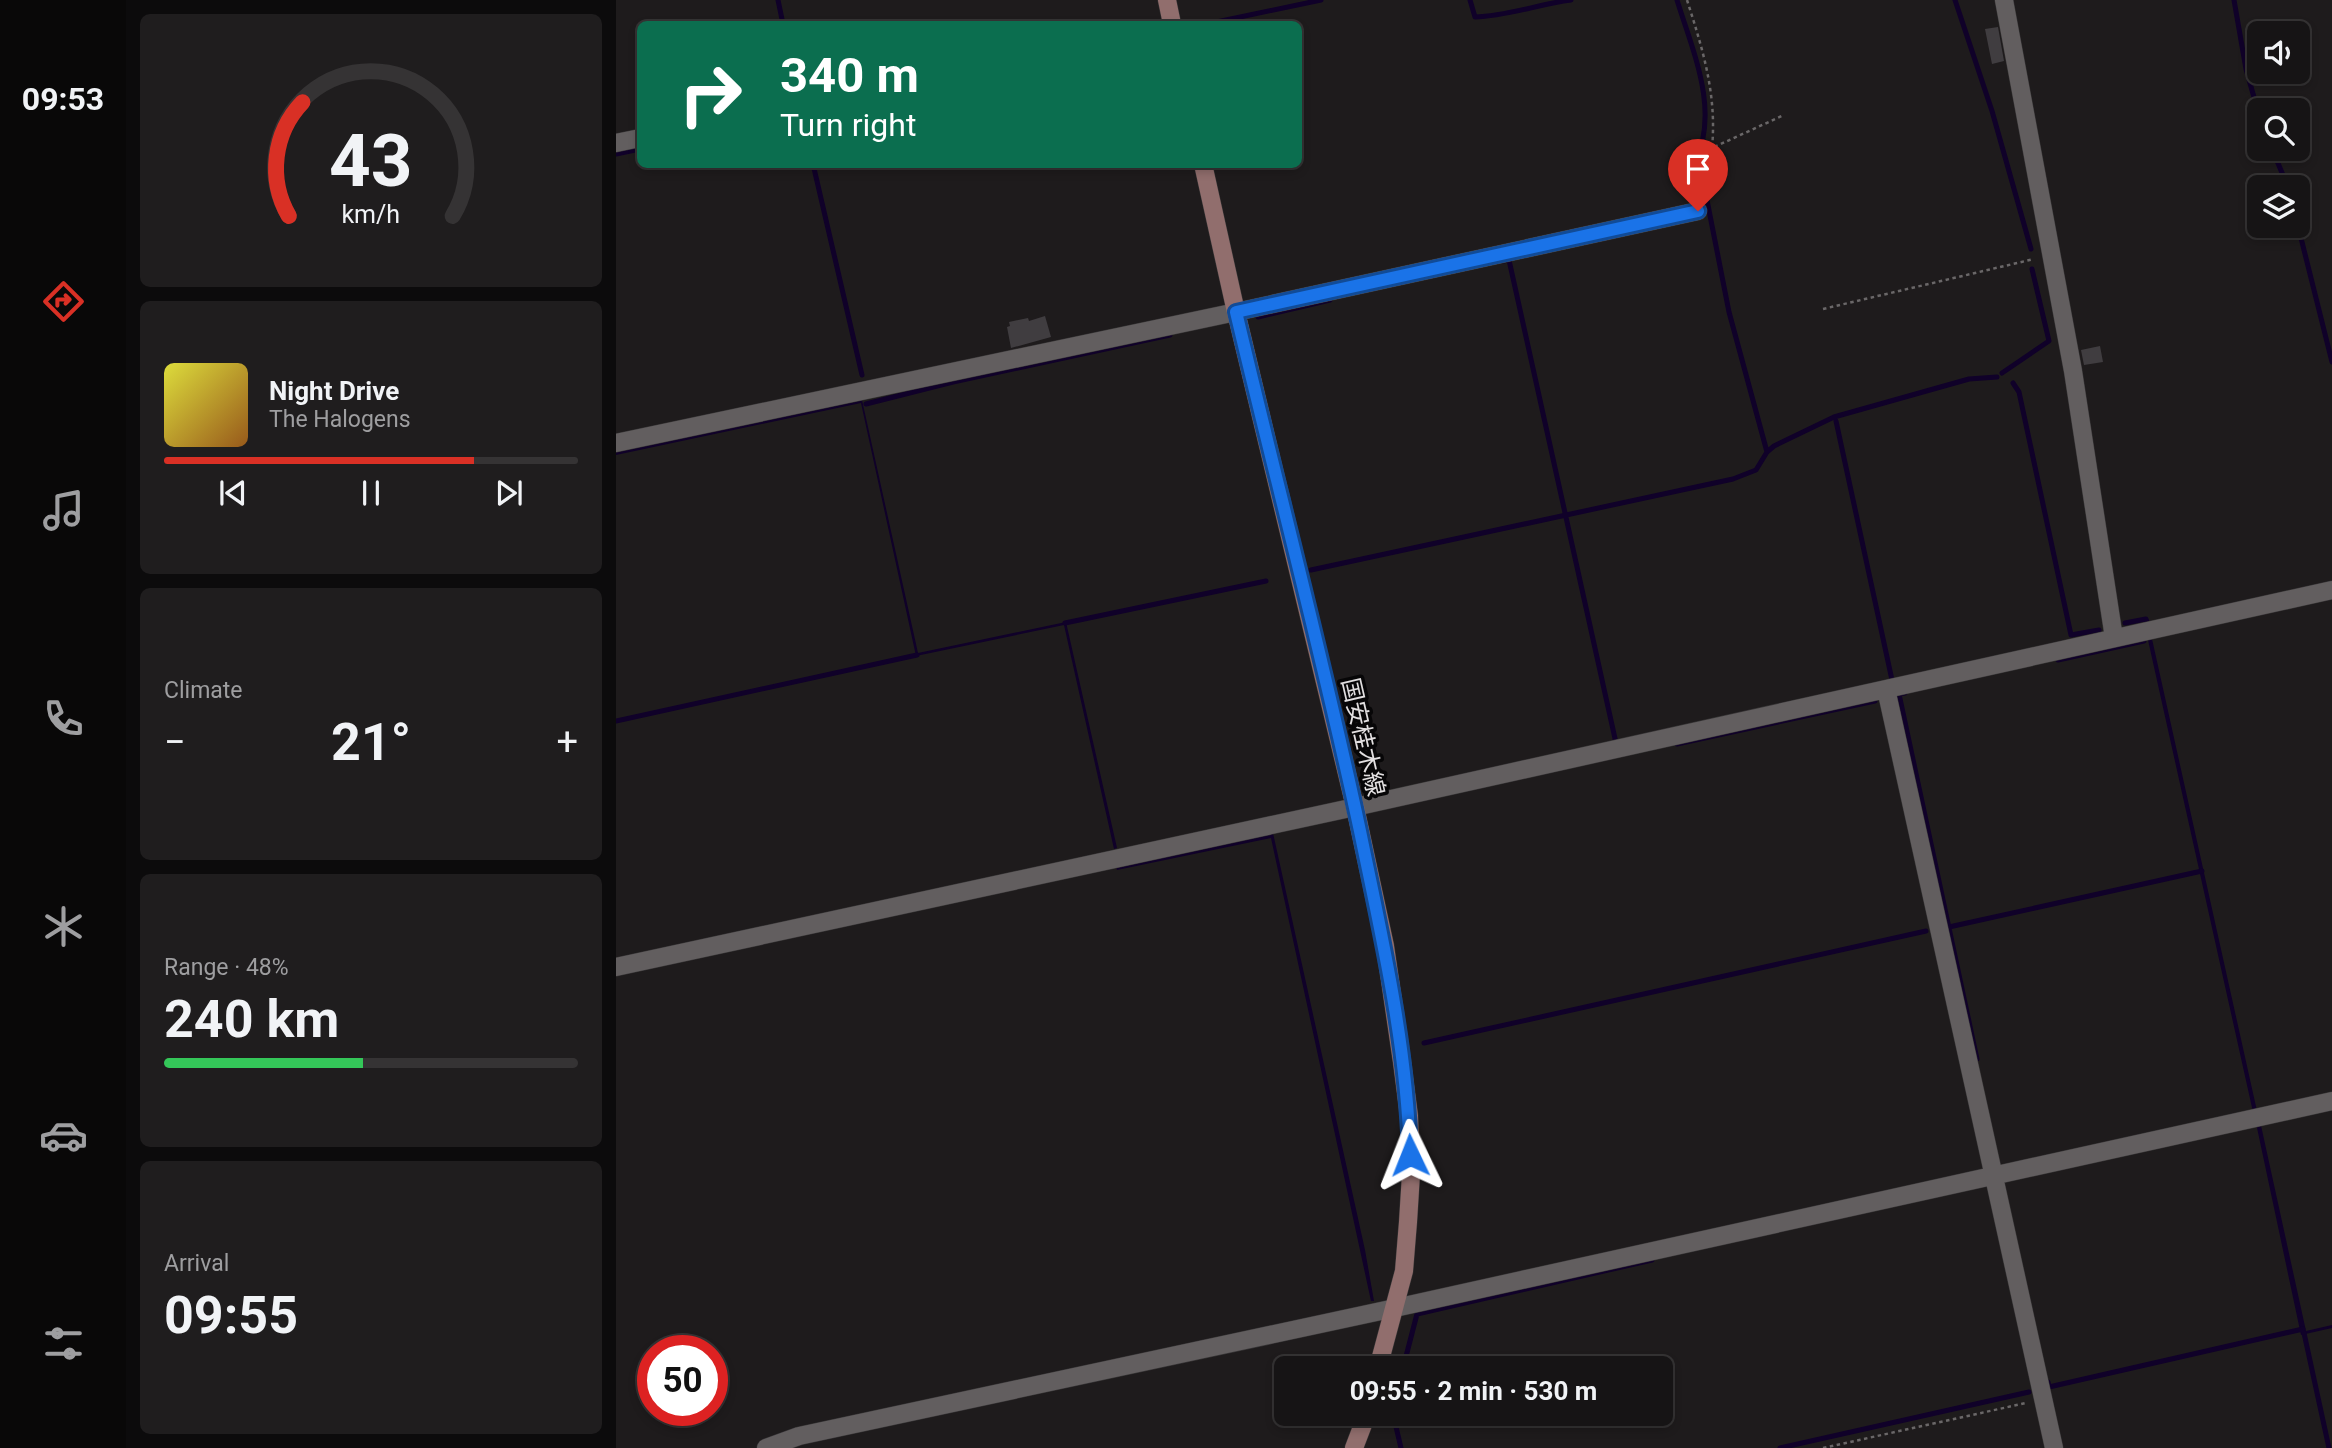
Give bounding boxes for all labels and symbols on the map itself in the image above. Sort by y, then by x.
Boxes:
pin [1668,139,1728,211]
street label: 国安桂木線 [1336,675,1390,799]
position arrow [1373,1118,1447,1192]
speed limit sign: 50 [637,1335,728,1426]

